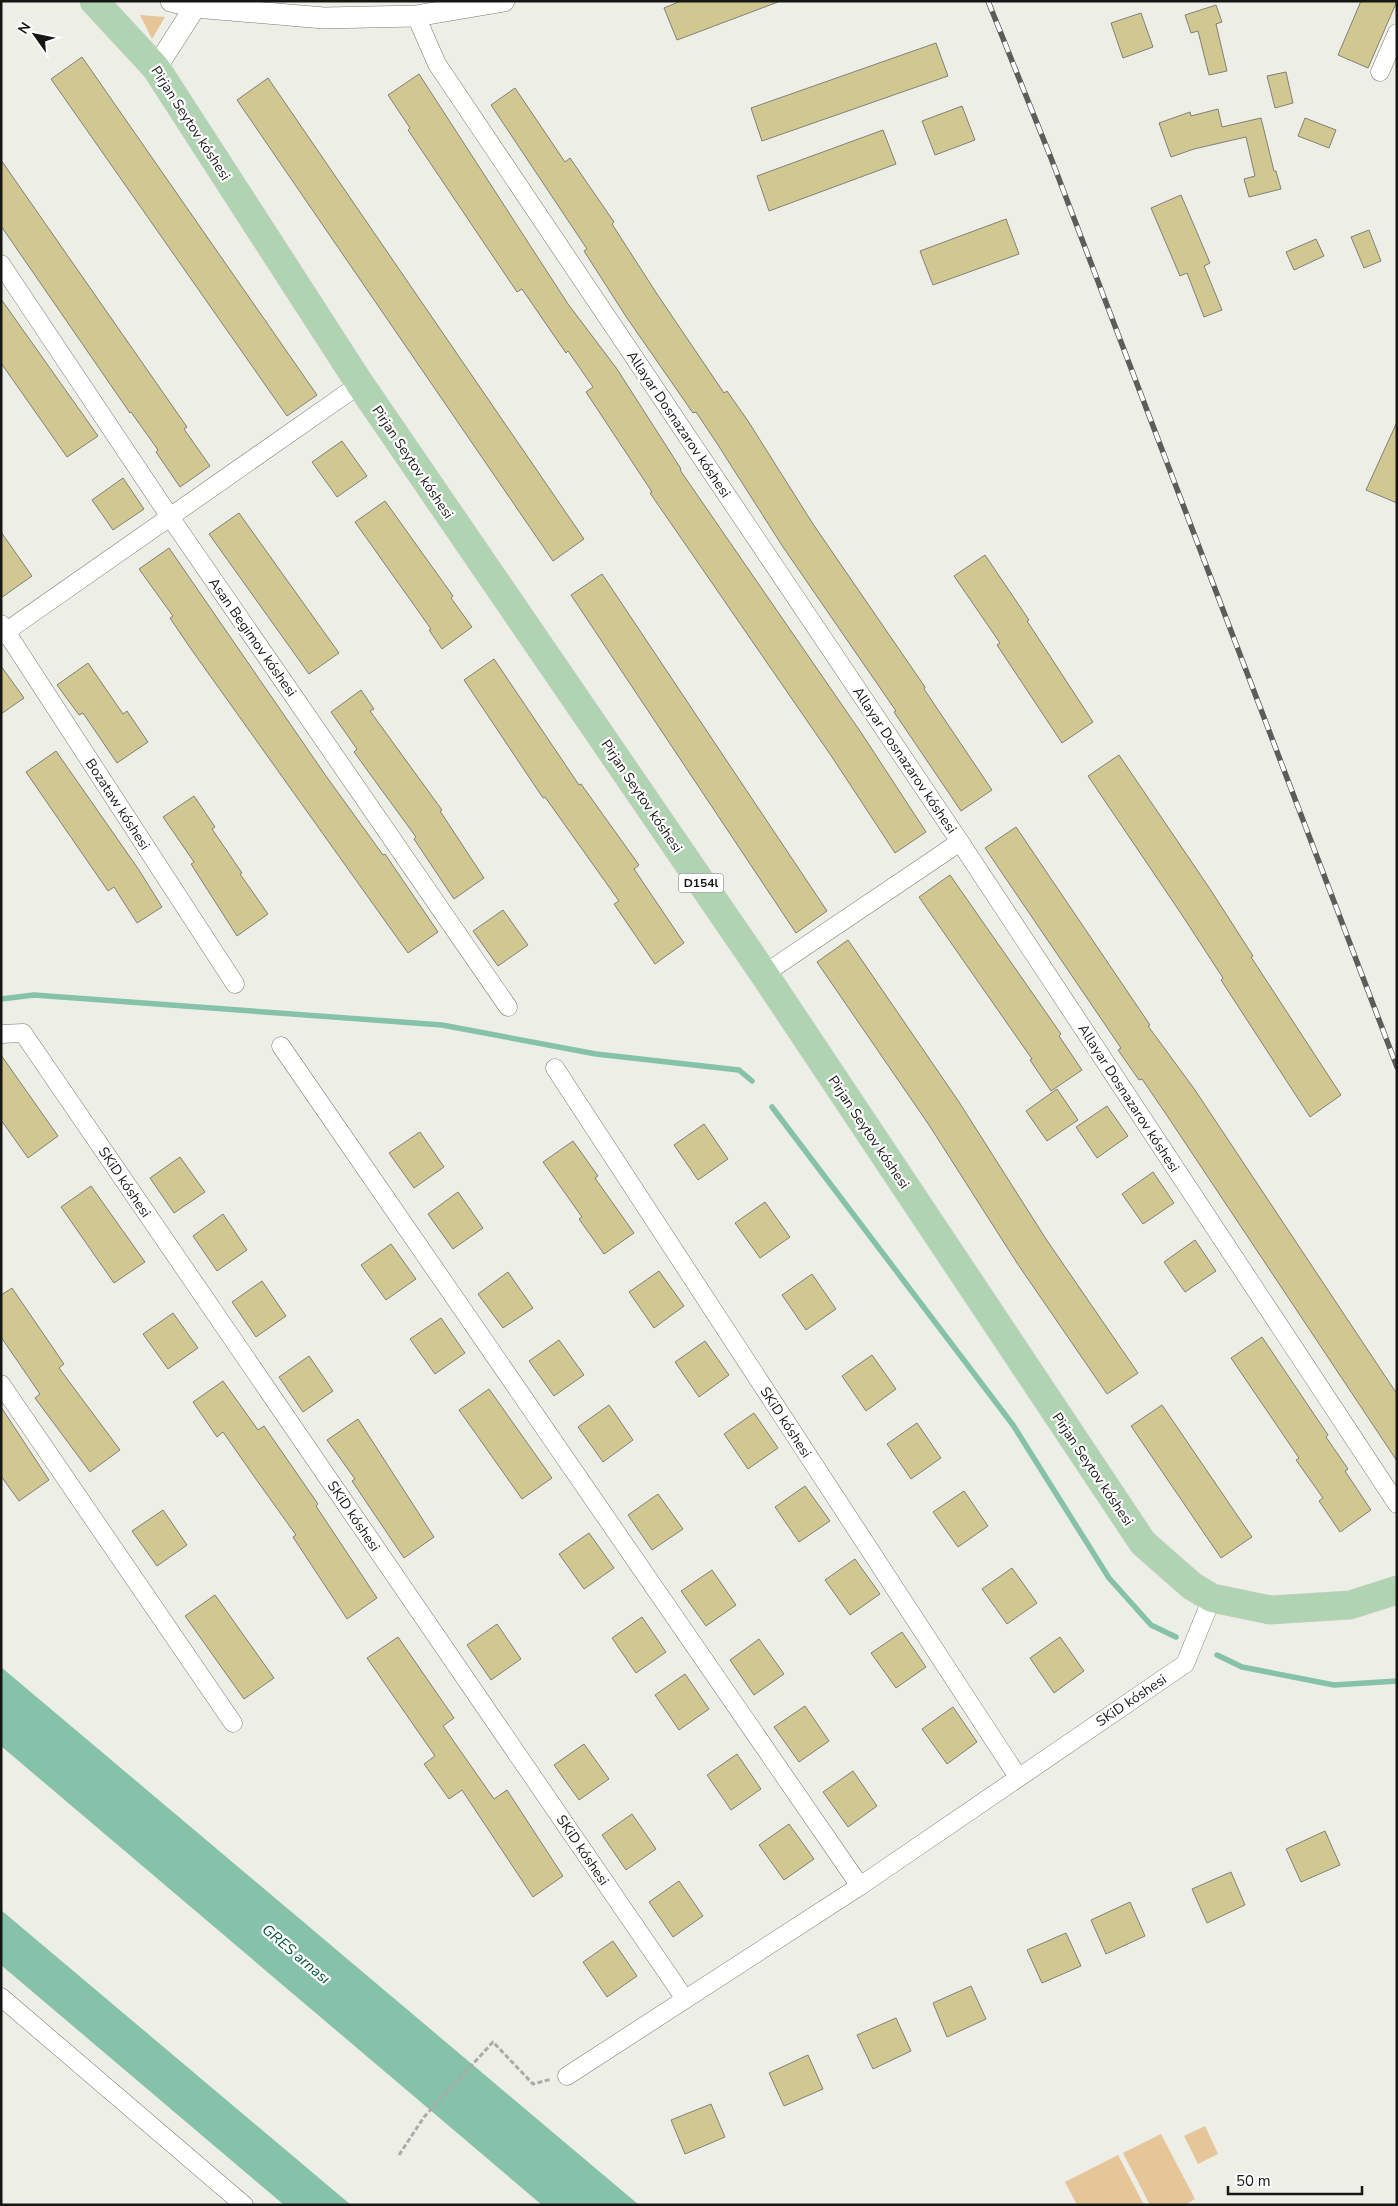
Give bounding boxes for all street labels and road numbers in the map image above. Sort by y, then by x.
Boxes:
street label: Pirjan Seytov kóshesi [146,62,235,184]
street label: Allayar Dosnazarov kóshesi [622,347,735,501]
street label: Pirjan Seytov kóshesi [368,402,458,523]
street label: Asan Begimov kóshesi [204,574,301,701]
street label: Allayar Dosnazarov kóshesi [848,683,961,837]
street label: Pirjan Seytov kóshesi [597,736,687,857]
street label: Bozataw kóshesi [81,755,154,854]
road number: D154l [678,874,724,892]
street label: Allayar Dosnazarov kóshesi [1073,1020,1184,1176]
street label: Pirjan Seytov kóshesi [824,1072,914,1193]
street label: SKiD kóshesi [94,1143,155,1221]
street label: SKiD kóshesi [755,1383,816,1462]
street label: Pirjan Seytov kóshesi [1048,1409,1138,1530]
street label: SKiD kóshesi [323,1477,384,1555]
street label: SKiD kóshesi [1092,1670,1170,1731]
street label: SKiD kóshesi [552,1811,613,1889]

